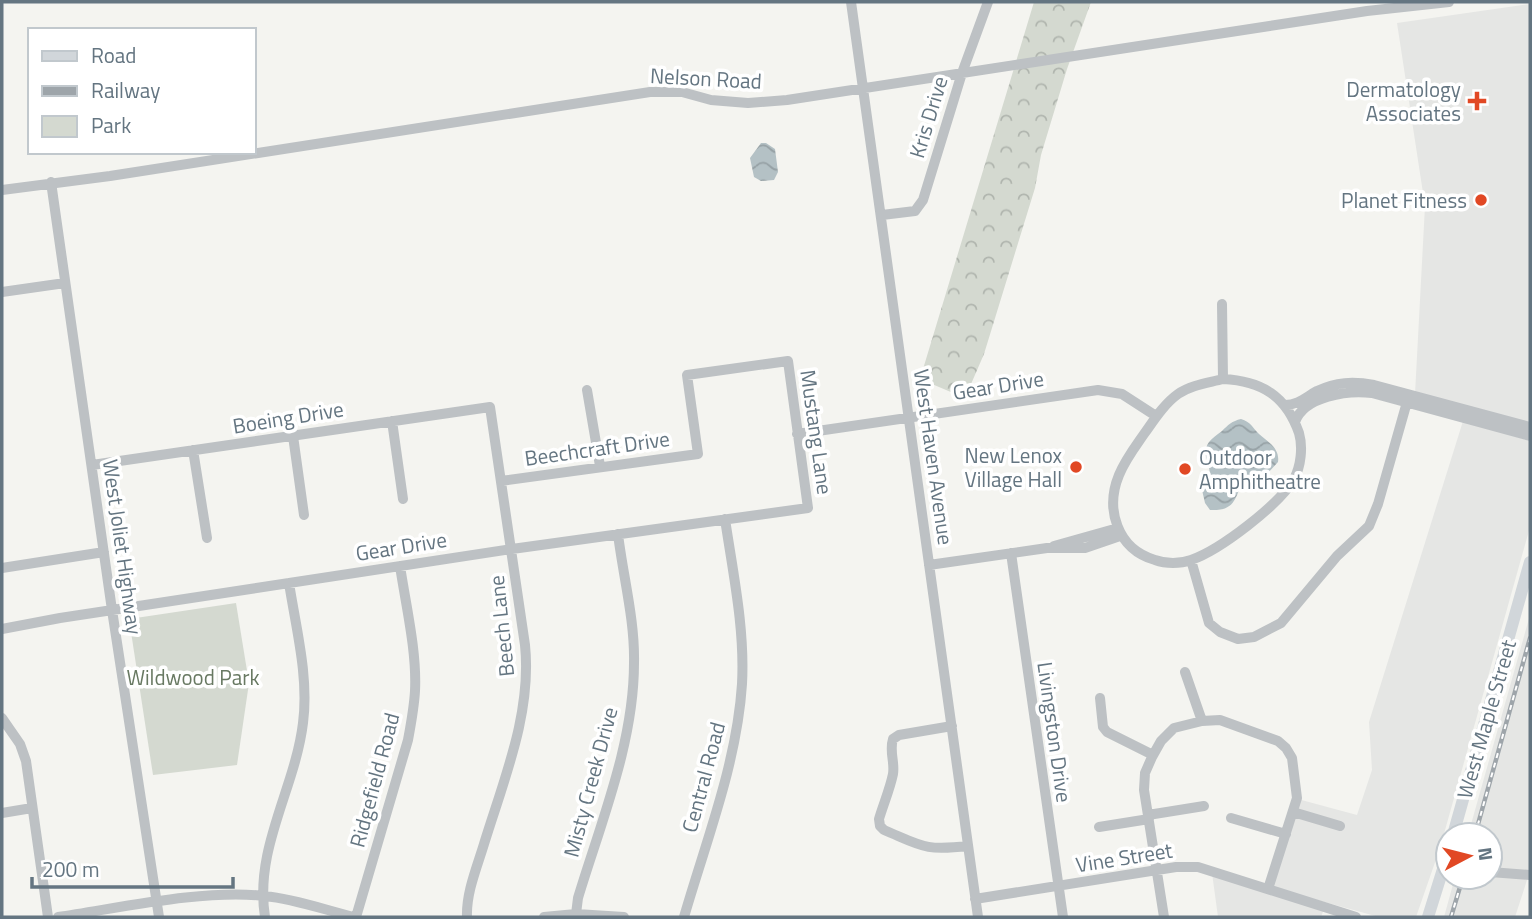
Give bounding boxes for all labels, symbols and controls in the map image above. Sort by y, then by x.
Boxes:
legend [28,28,256,154]
text: Road [91,39,136,71]
street label: Nelson Road [649,59,763,97]
street label: Kris Drive [900,72,956,162]
place label: Dermatology Associates [1346,73,1461,129]
text: Railway [91,74,160,106]
marker: Dermatology Associates [1467,91,1487,111]
text: Park [91,109,131,141]
place label: Planet Fitness [1341,184,1467,216]
marker: Planet Fitness [1473,192,1489,208]
street label: Gear Drive [950,362,1046,408]
street label: West Haven Avenue [906,367,962,547]
street label: Mustang Lane [792,368,842,496]
street label: Boeing Drive [230,392,346,442]
street label: Beechcraft Drive [522,422,672,474]
place label: New Lenox Village Hall [965,439,1062,495]
place label: Outdoor Amphitheatre [1199,441,1321,497]
street label: West Joliet Highway [95,457,151,637]
marker: New Lenox Village Hall [1068,459,1084,475]
marker: Outdoor Amphitheatre [1177,461,1193,477]
street label: Gear Drive [353,523,449,569]
street label: Beech Lane [480,574,522,678]
street label: West Maple Street [1448,635,1524,802]
street label: Livingston Drive [1029,660,1081,804]
park label: Wildwood Park [126,661,260,693]
street label: Misty Creek Drive [555,703,625,861]
street label: Ridgefield Road [341,709,407,851]
street label: Central Road [673,718,733,836]
north arrow [1434,821,1504,891]
street label: Vine Street [1073,833,1175,880]
scale bar [32,846,233,890]
text: N [1471,846,1502,862]
text: 200 m [42,853,99,885]

